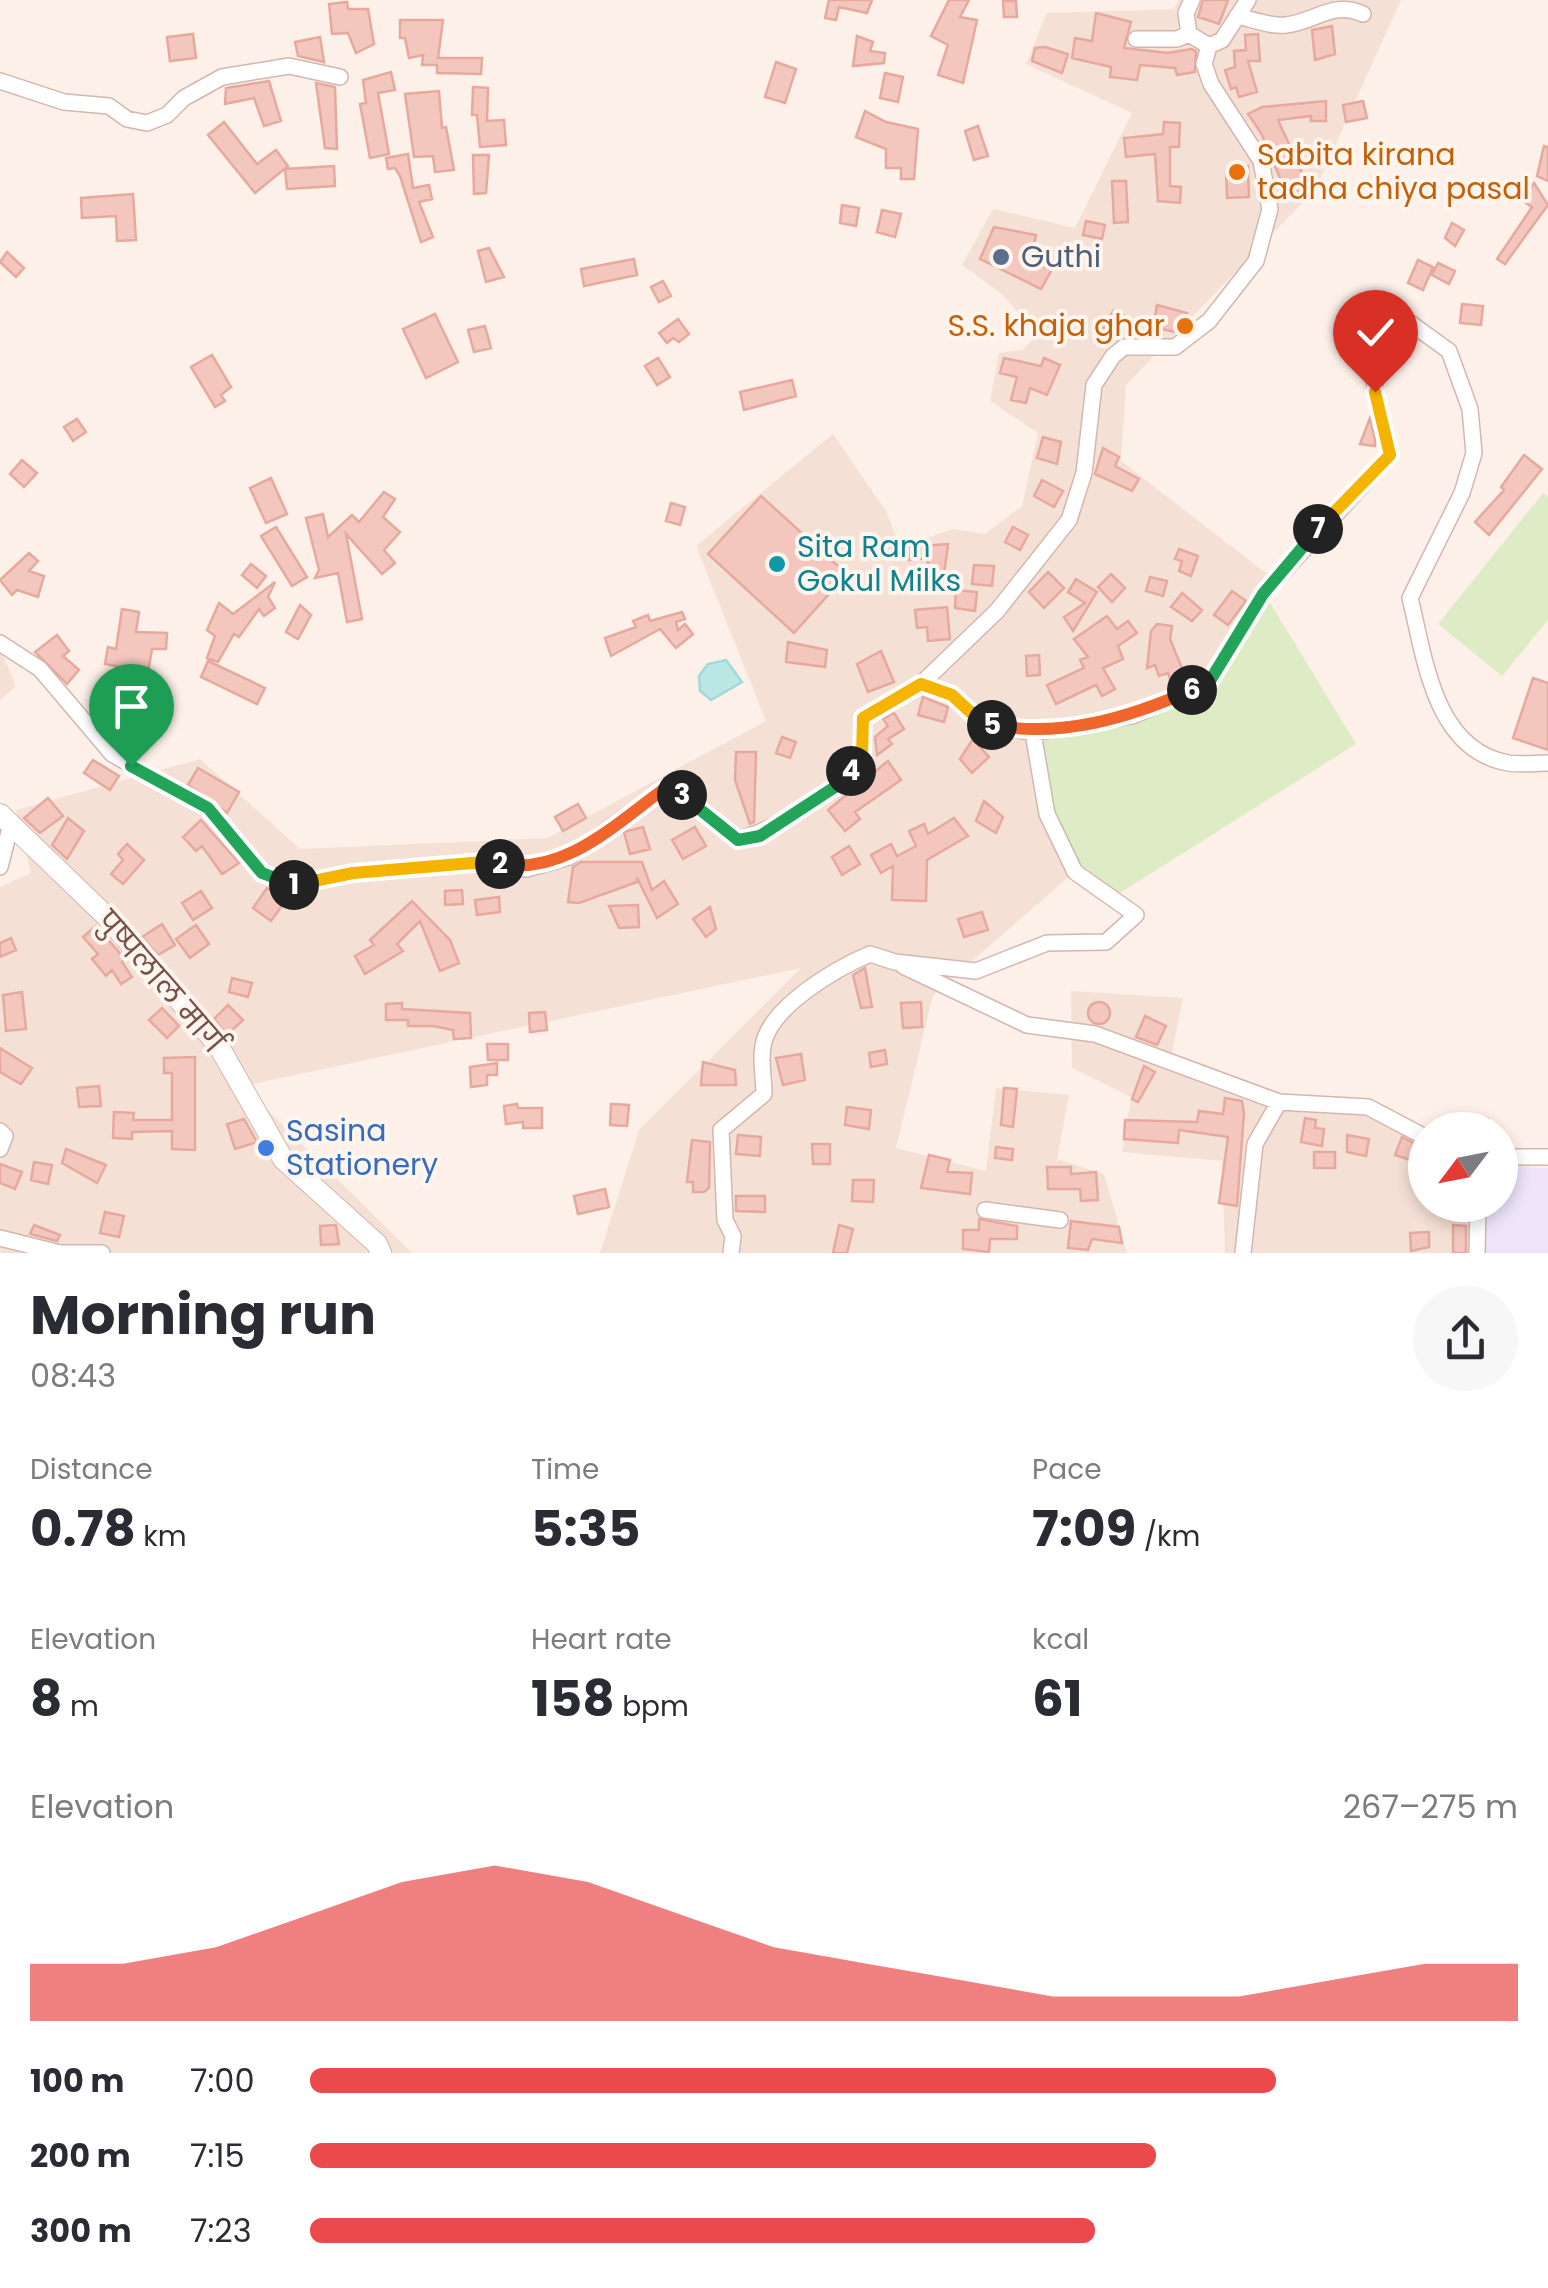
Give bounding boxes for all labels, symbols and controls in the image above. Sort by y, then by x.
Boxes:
place label: Sabita kirana tadha chiya pasal [1257,133,1530,210]
marker: Sabita kirana tadha chiya pasal [1226,161,1248,183]
place label: Guthi [1021,235,1101,278]
marker: Guthi [990,246,1012,268]
pin [1333,290,1418,393]
place label: S.S. khaja ghar [948,304,1165,347]
icon: check [1348,305,1403,360]
marker: S.S. khaja ghar [1174,315,1196,337]
pin: 7 [1293,504,1343,554]
text: 7 [1311,509,1325,548]
place label: Sita Ram Gokul Milks [797,525,961,602]
marker: Sita Ram Gokul Milks [766,553,788,575]
pin [89,664,174,767]
pin: 6 [1167,665,1217,715]
text: 6 [1183,670,1201,709]
icon: arrive [104,679,159,734]
pin: 5 [967,700,1017,750]
text: 5 [983,705,1001,744]
pin: 4 [826,746,876,796]
text: 4 [842,751,860,790]
pin: 3 [657,770,707,820]
text: 3 [674,775,690,814]
pin: 2 [475,839,525,889]
text: 2 [492,844,508,883]
pin: 1 [269,860,319,910]
text: 1 [289,865,299,904]
street label: पुष्पलाल मार्ग [86,900,238,1066]
place label: Sasina Stationery [286,1109,438,1186]
north arrow [1408,1112,1518,1222]
map controls [1408,1112,1518,1222]
marker: Sasina Stationery [255,1137,277,1159]
text: Morning run [30,1276,376,1353]
button: share [1413,1286,1518,1391]
text: 08:43 [30,1353,116,1398]
text: Distance [30,1450,153,1489]
text: Time [531,1450,599,1489]
text: Pace [1032,1450,1102,1489]
text: 0.78 [30,1493,136,1564]
text: 5:35 [531,1493,640,1564]
text: 7:09 [1032,1493,1136,1564]
text: km [136,1517,187,1556]
text: /km [1136,1517,1200,1556]
text: Elevation [30,1620,156,1659]
text: Heart rate [531,1620,672,1659]
text: kcal [1032,1620,1089,1659]
text: 8 [30,1663,62,1734]
text: 158 [531,1663,615,1734]
text: 61 [1032,1663,1083,1734]
text: m [62,1687,99,1726]
text: bpm [615,1687,689,1726]
text: Elevation [30,1784,174,1829]
text: 267–275 m [1343,1784,1518,1829]
text: 100 m [30,2058,124,2103]
text: 7:00 [190,2058,254,2103]
text: 200 m [30,2133,131,2178]
text: 7:15 [190,2133,245,2178]
text: 300 m [30,2208,132,2253]
text: 7:23 [190,2208,252,2253]

